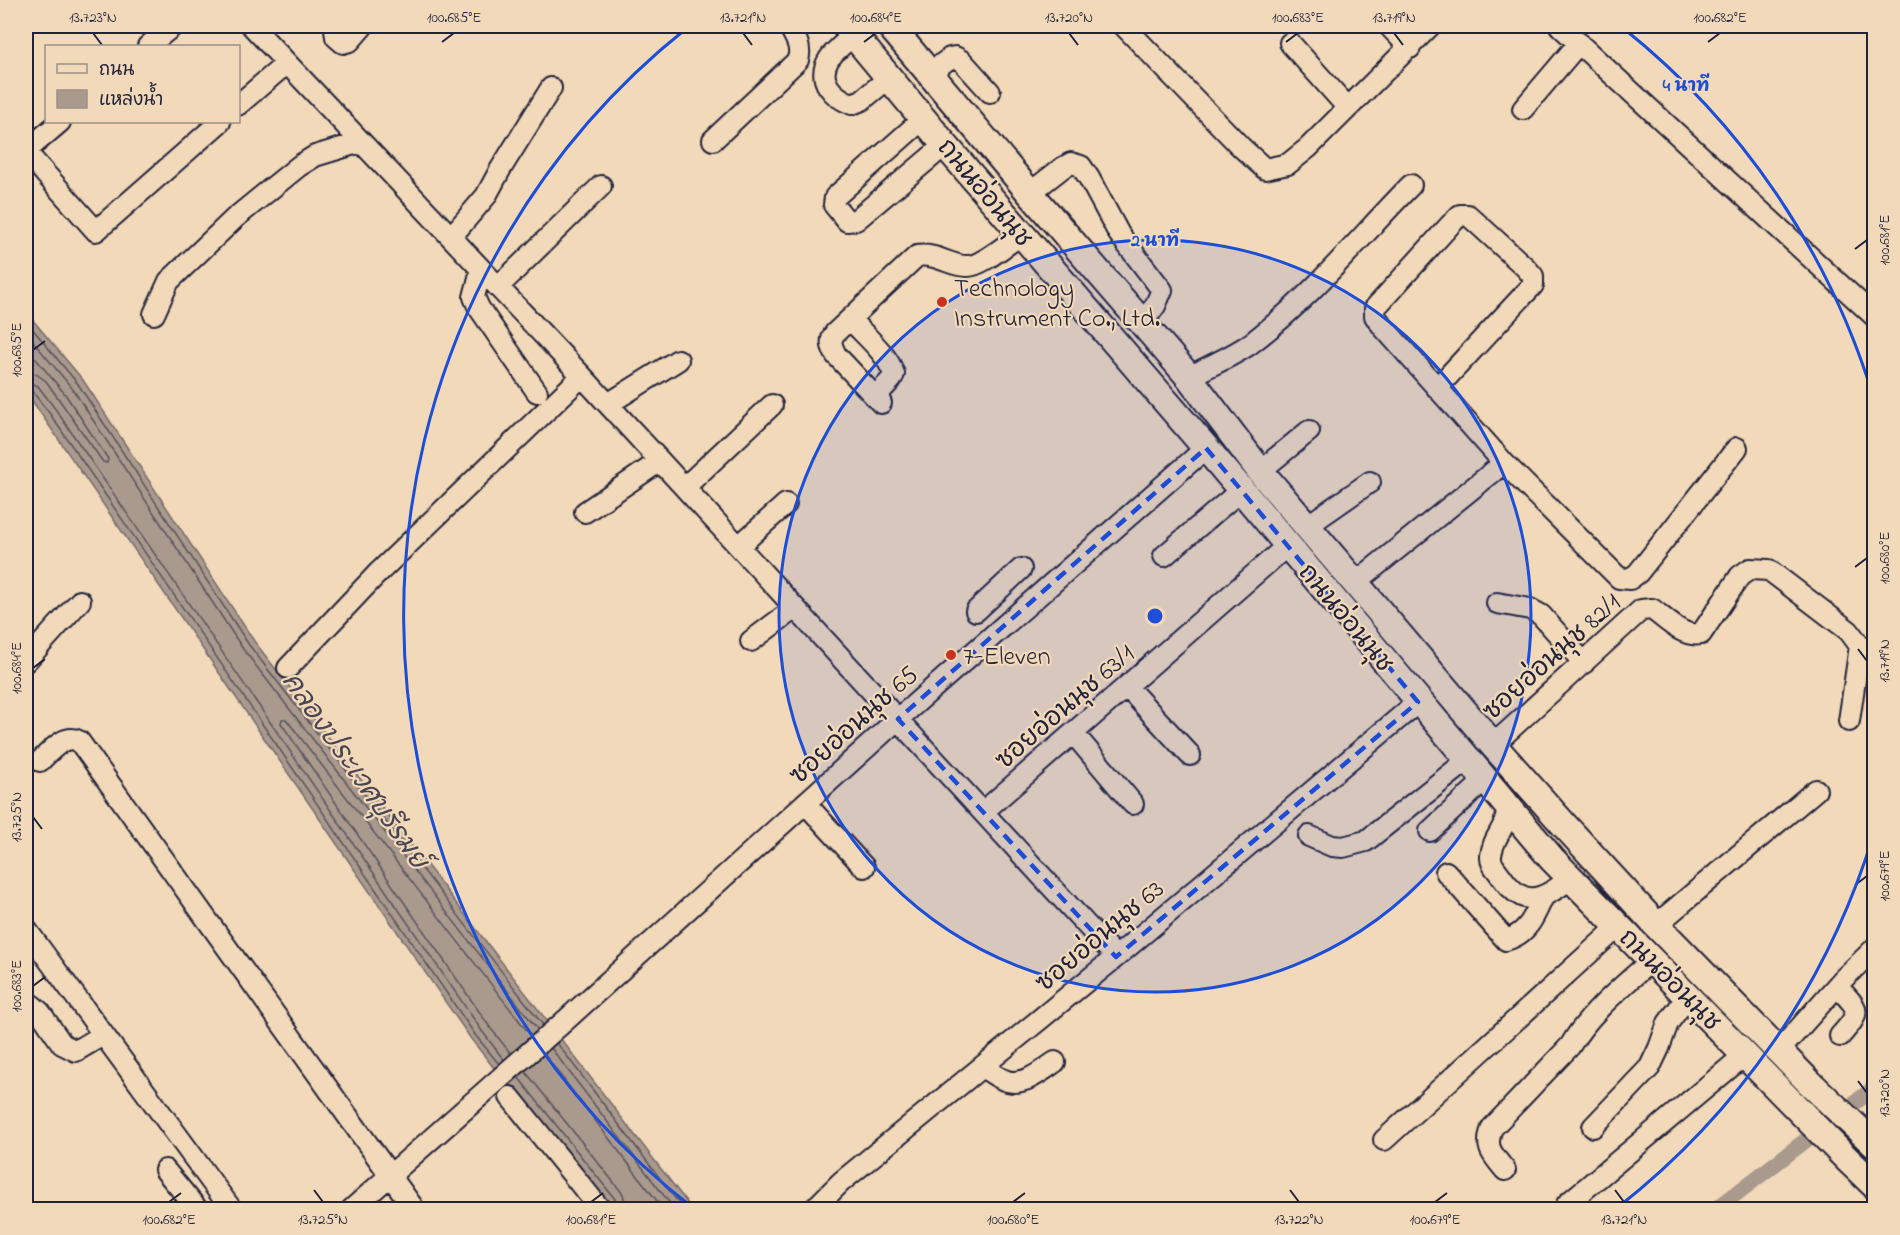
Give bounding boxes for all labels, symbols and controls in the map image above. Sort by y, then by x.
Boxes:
text: 13.723°N [69,7,117,29]
text: 100.685°E [427,7,481,29]
text: 13.721°N [720,7,766,29]
text: 100.684°E [850,7,902,29]
text: 13.720°N [1045,7,1093,29]
text: 100.683°E [1272,7,1324,29]
text: 13.719°N [1372,7,1416,29]
text: 100.682°E [1693,7,1747,29]
legend [45,45,240,123]
text: ถนน [99,58,134,84]
text: 4 นาที [1663,73,1710,100]
text: แหล่งน้ำ [99,82,163,114]
street label: ถนนอ่อนนุช [927,131,1041,257]
text: 100.681°E [1874,215,1896,265]
text: 2 นาที [1130,228,1179,255]
place label: Technology Instrument Co., Ltd. [954,271,1160,339]
marker: Technology Instrument Co., Ltd. [935,295,949,309]
text: 100.685°E [6,323,28,377]
text: 100.680°E [1874,532,1896,584]
street label: ถนนอ่อนนุช [1288,556,1402,682]
street label: ซอยอ่อนนุช 82/1 [1475,586,1631,731]
centre of rings [1145,606,1165,626]
street label: ซอยอ่อนนุช 63/1 [988,637,1144,780]
place label: 7-Eleven [963,639,1051,677]
text: 13.719°N [1874,639,1896,683]
text: 100.684°E [6,642,28,694]
marker: 7-Eleven [944,648,958,662]
street label: ซอยอ่อนนุช 65 [782,658,928,795]
water label: คลองประเวศบุรีรมย์ [271,665,441,883]
text: 13.725°N [6,792,28,842]
text: 100.679°E [1874,850,1896,902]
street label: ซอยอ่อนนุช 63 [1028,872,1174,1003]
street label: ถนนอ่อนนุช [1609,921,1729,1041]
text: 100.683°E [6,960,28,1012]
text: 13.720°N [1874,1069,1896,1117]
text: 100.682°E [142,1209,196,1231]
text: 13.725°N [298,1209,348,1231]
text: 100.681°E [566,1209,616,1231]
text: 100.680°E [987,1209,1039,1231]
text: 13.722°N [1274,1209,1324,1231]
text: 100.679°E [1409,1209,1461,1231]
text: 13.721°N [1601,1209,1647,1231]

